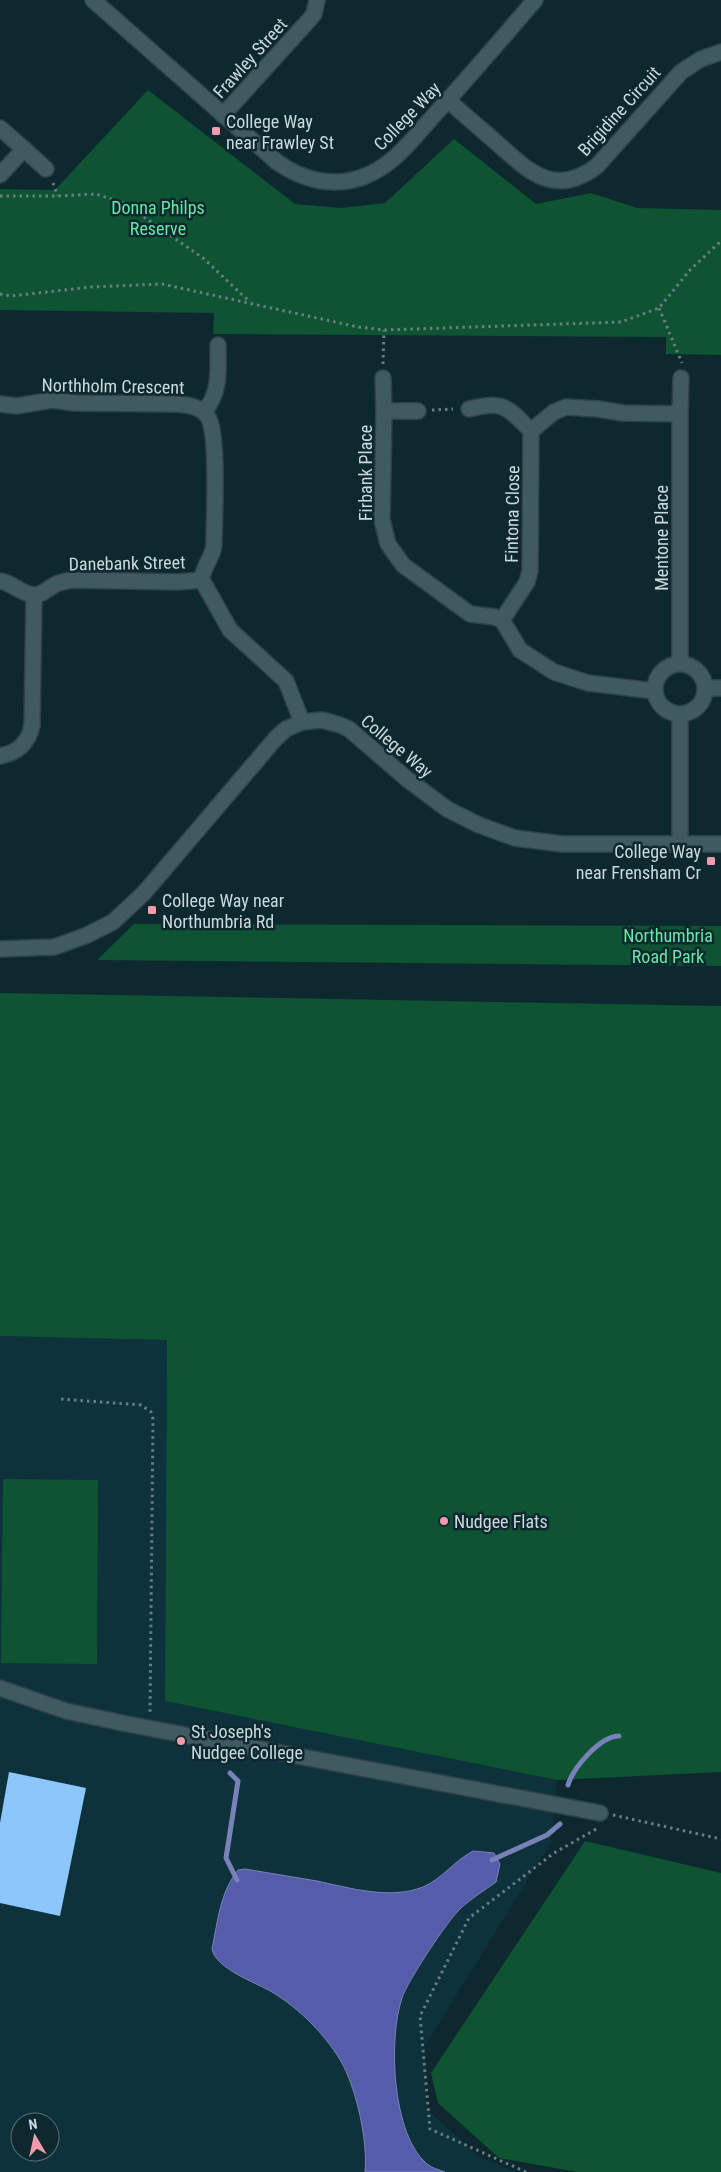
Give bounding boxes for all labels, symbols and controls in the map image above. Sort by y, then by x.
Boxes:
street label: Frawley Street [209,14,291,102]
street label: Brigidine Circuit [573,62,665,160]
street label: College Way [369,77,445,155]
place label: College Way near Frawley St [226,111,334,153]
marker: College Way near Frawley St [210,125,222,137]
park label: Donna Philps Reserve [111,197,205,239]
street label: Northholm Crescent [42,374,184,398]
street label: Firbank Place [355,425,376,521]
street label: Fintona Close [501,465,523,563]
street label: Mentone Place [651,485,672,591]
street label: Danebank Street [68,551,186,575]
street label: College Way [357,710,437,782]
place label: College Way near Frensham Cr [576,841,702,883]
marker: College Way near Frensham Cr [705,855,717,867]
place label: College Way near Northumbria Rd [162,890,285,932]
marker: College Way near Northumbria Rd [146,904,158,916]
park label: Northumbria Road Park [623,925,713,967]
place label: Nudgee Flats [454,1511,548,1532]
marker: Nudgee Flats [438,1515,450,1527]
place label: St Joseph's Nudgee College [191,1721,303,1763]
marker: St Joseph's Nudgee College [175,1735,187,1747]
north arrow [10,2112,60,2162]
text: N [27,2116,38,2133]

